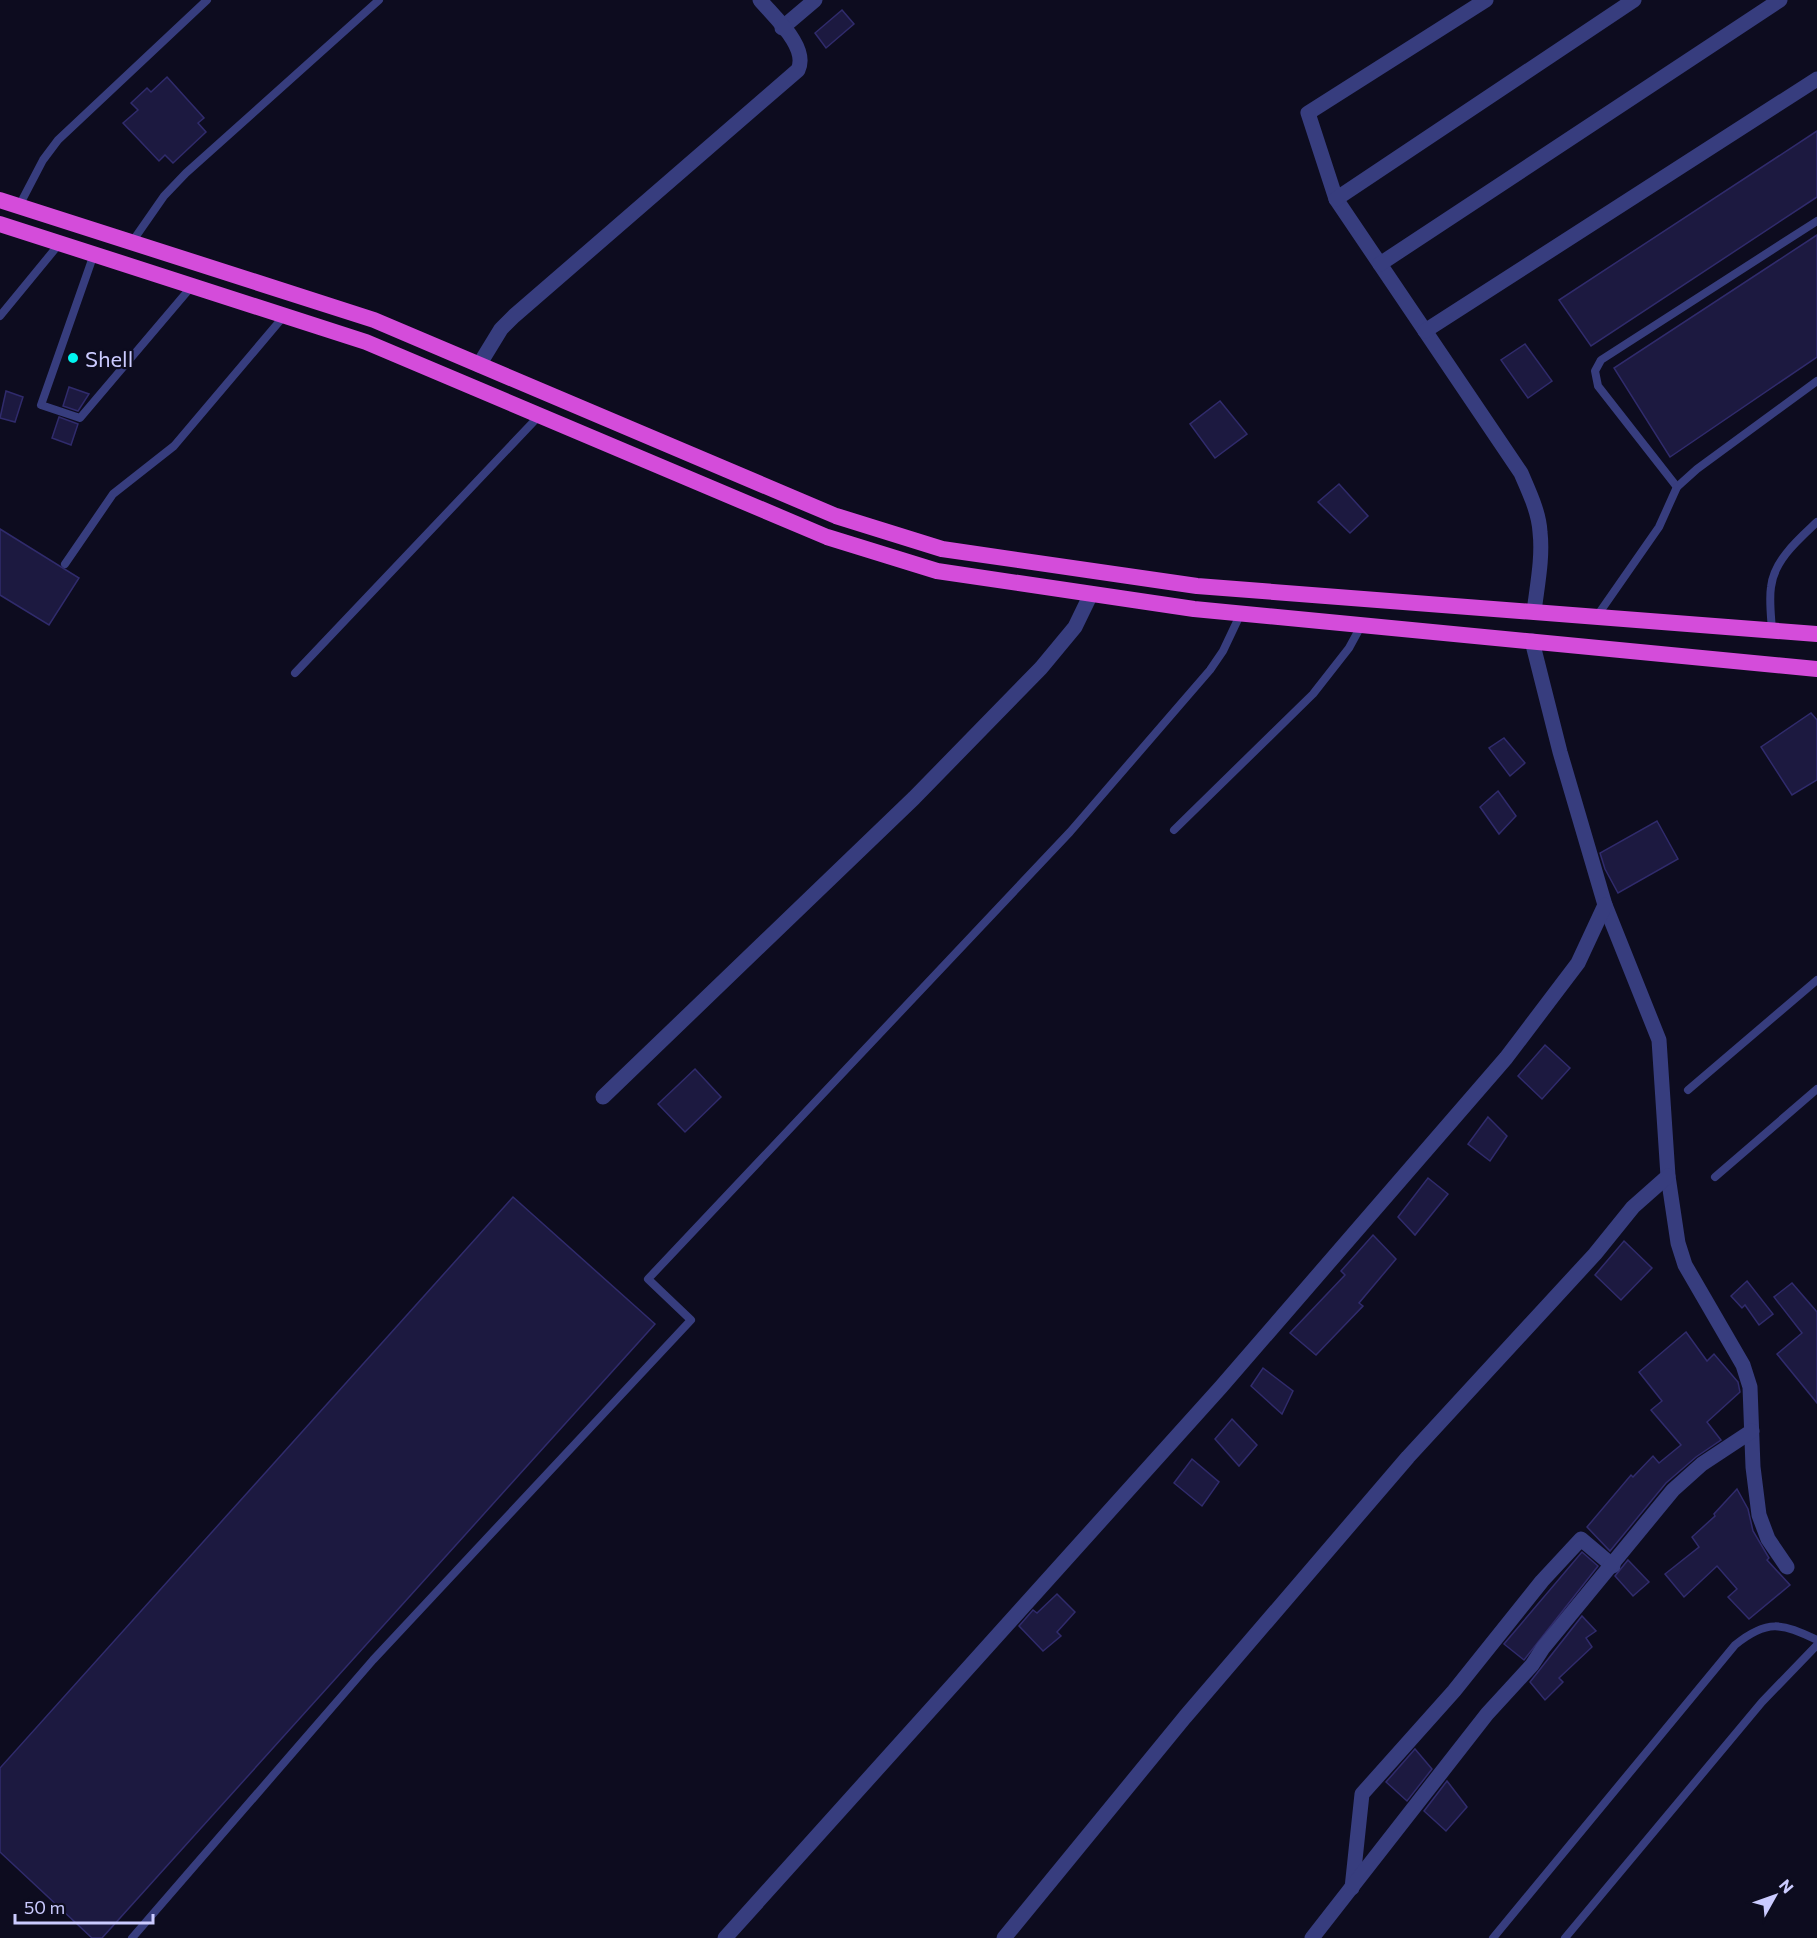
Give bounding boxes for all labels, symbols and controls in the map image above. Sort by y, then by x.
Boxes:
place label: Shell [85,345,133,372]
marker: Shell [66,351,80,365]
north arrow [1745,1866,1805,1926]
text: N [1776,1875,1798,1897]
scale bar [15,1887,153,1925]
text: 50 m [24,1896,65,1918]

